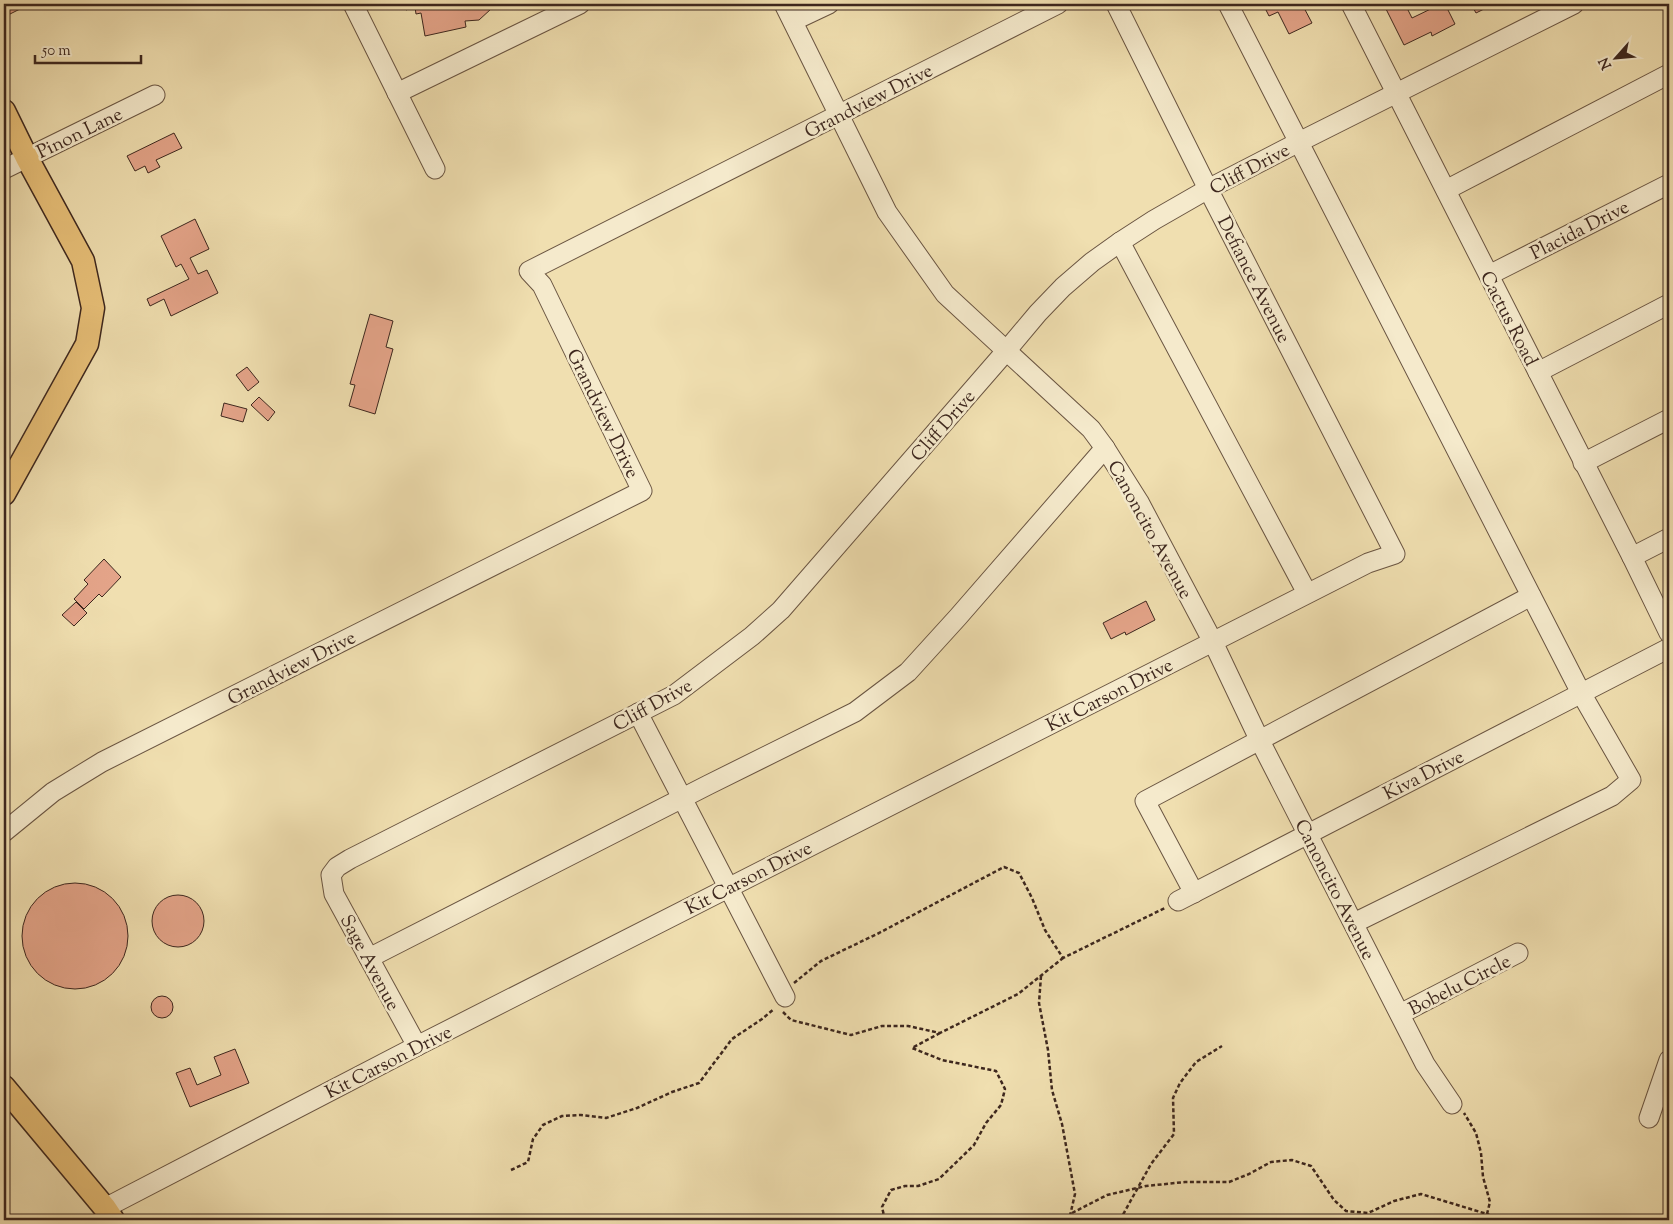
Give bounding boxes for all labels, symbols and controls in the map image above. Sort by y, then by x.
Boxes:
scale bar [35,32,141,64]
north arrow [1590,32,1640,82]
text: 50 m [41,41,71,62]
text: N [1595,53,1618,73]
street label: Grandview Drive [800,58,938,146]
street label: Pinon Lane [33,102,128,167]
street label: Cliff Drive [1205,138,1295,203]
street label: Placida Drive [1526,195,1634,268]
street label: Defiance Avenue [1209,212,1296,348]
street label: Cactus Road [1472,267,1543,372]
street label: Grandview Drive [559,345,645,483]
street label: Cliff Drive [905,385,983,468]
street label: Canoncito Avenue [1100,456,1198,604]
street label: Grandview Drive [223,625,361,713]
street label: Kit Carson Drive [1042,653,1178,740]
street label: Cliff Drive [608,673,698,739]
street label: Kiva Drive [1379,744,1469,808]
street label: Canoncito Avenue [1287,815,1381,965]
street label: Kit Carson Drive [681,836,817,923]
street label: Sage Avenue [332,910,406,1016]
street label: Bobelu Circle [1404,949,1516,1024]
street label: Kit Carson Drive [321,1020,457,1107]

